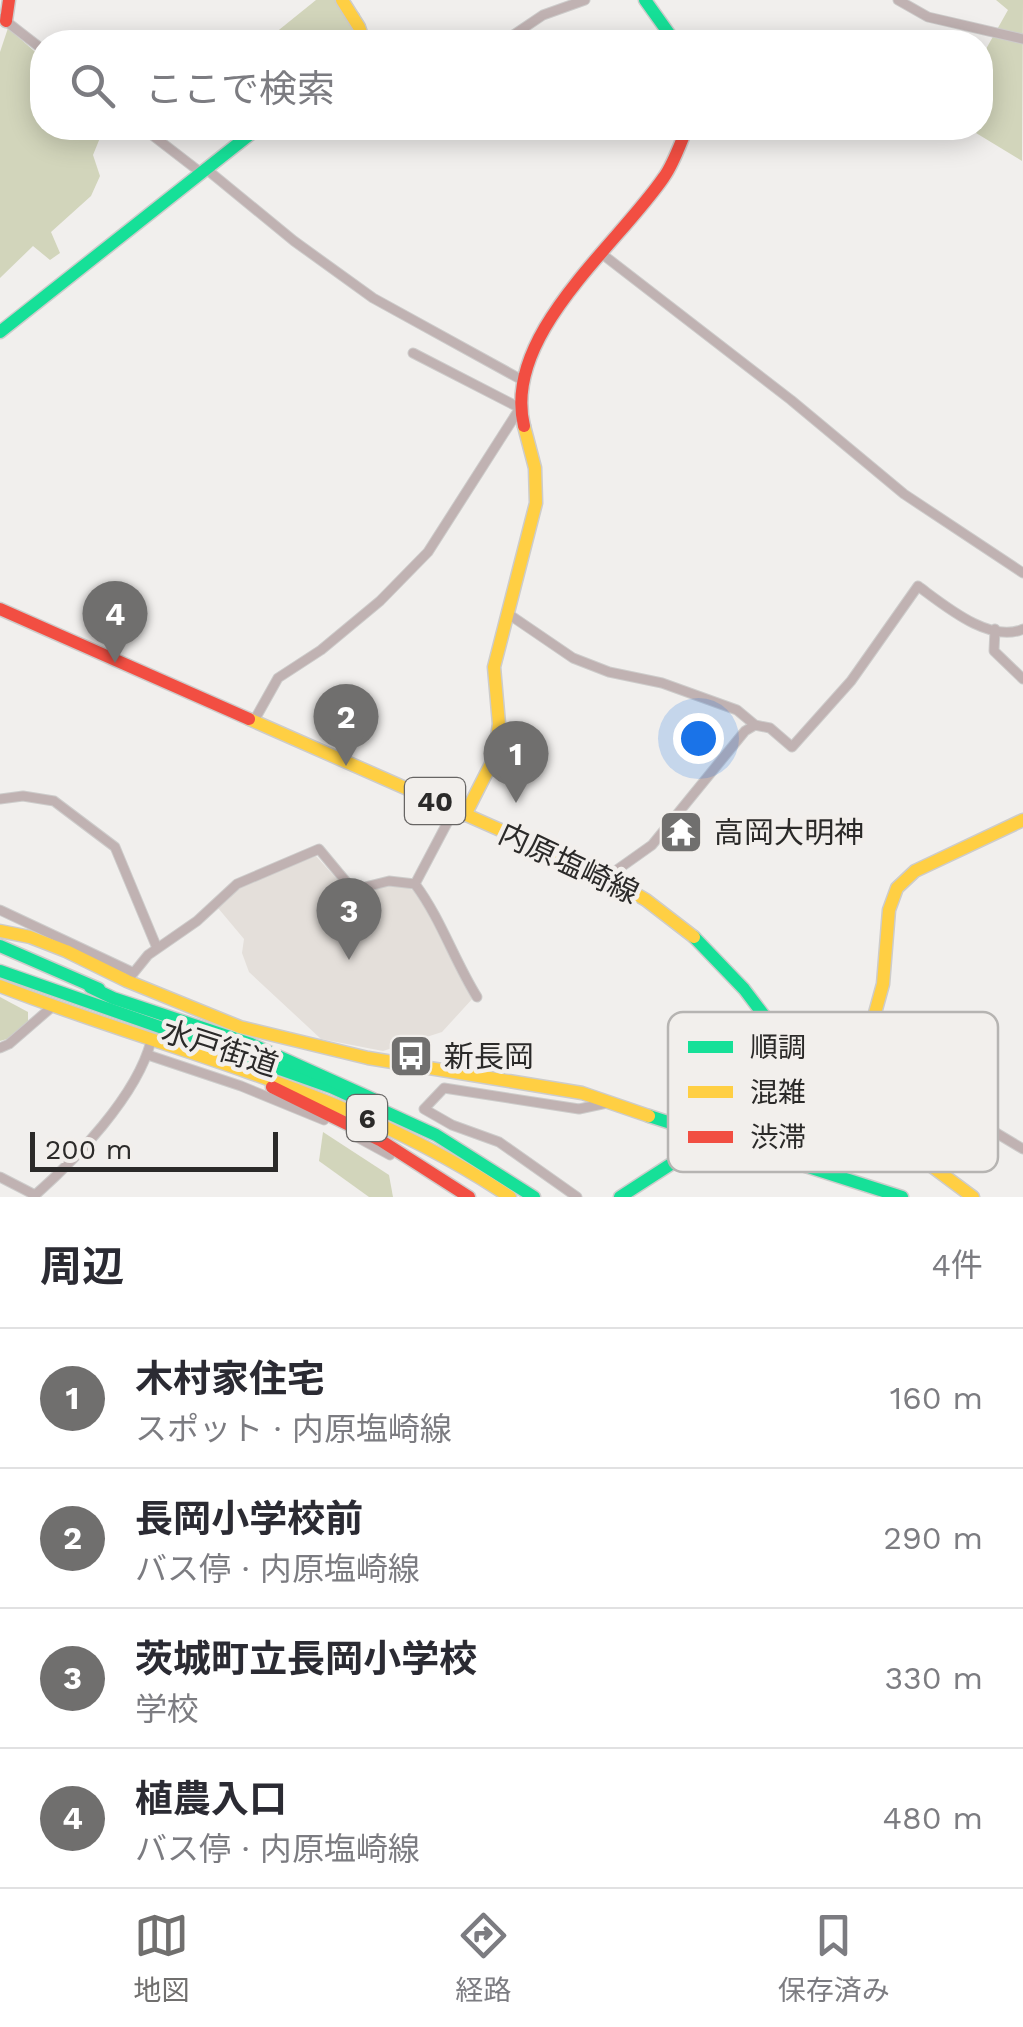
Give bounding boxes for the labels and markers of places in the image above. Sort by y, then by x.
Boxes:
pin: 4 [82,580,148,663]
pin: 2 [314,684,378,766]
pin: 1 [484,720,548,803]
temple icon: 高岡大明神 [658,809,704,855]
place label: 高岡大明神 [714,815,864,850]
pin: 3 [316,878,382,960]
bus stop icon: 新長岡 [388,1033,434,1079]
place label: 新長岡 [444,1039,534,1074]

